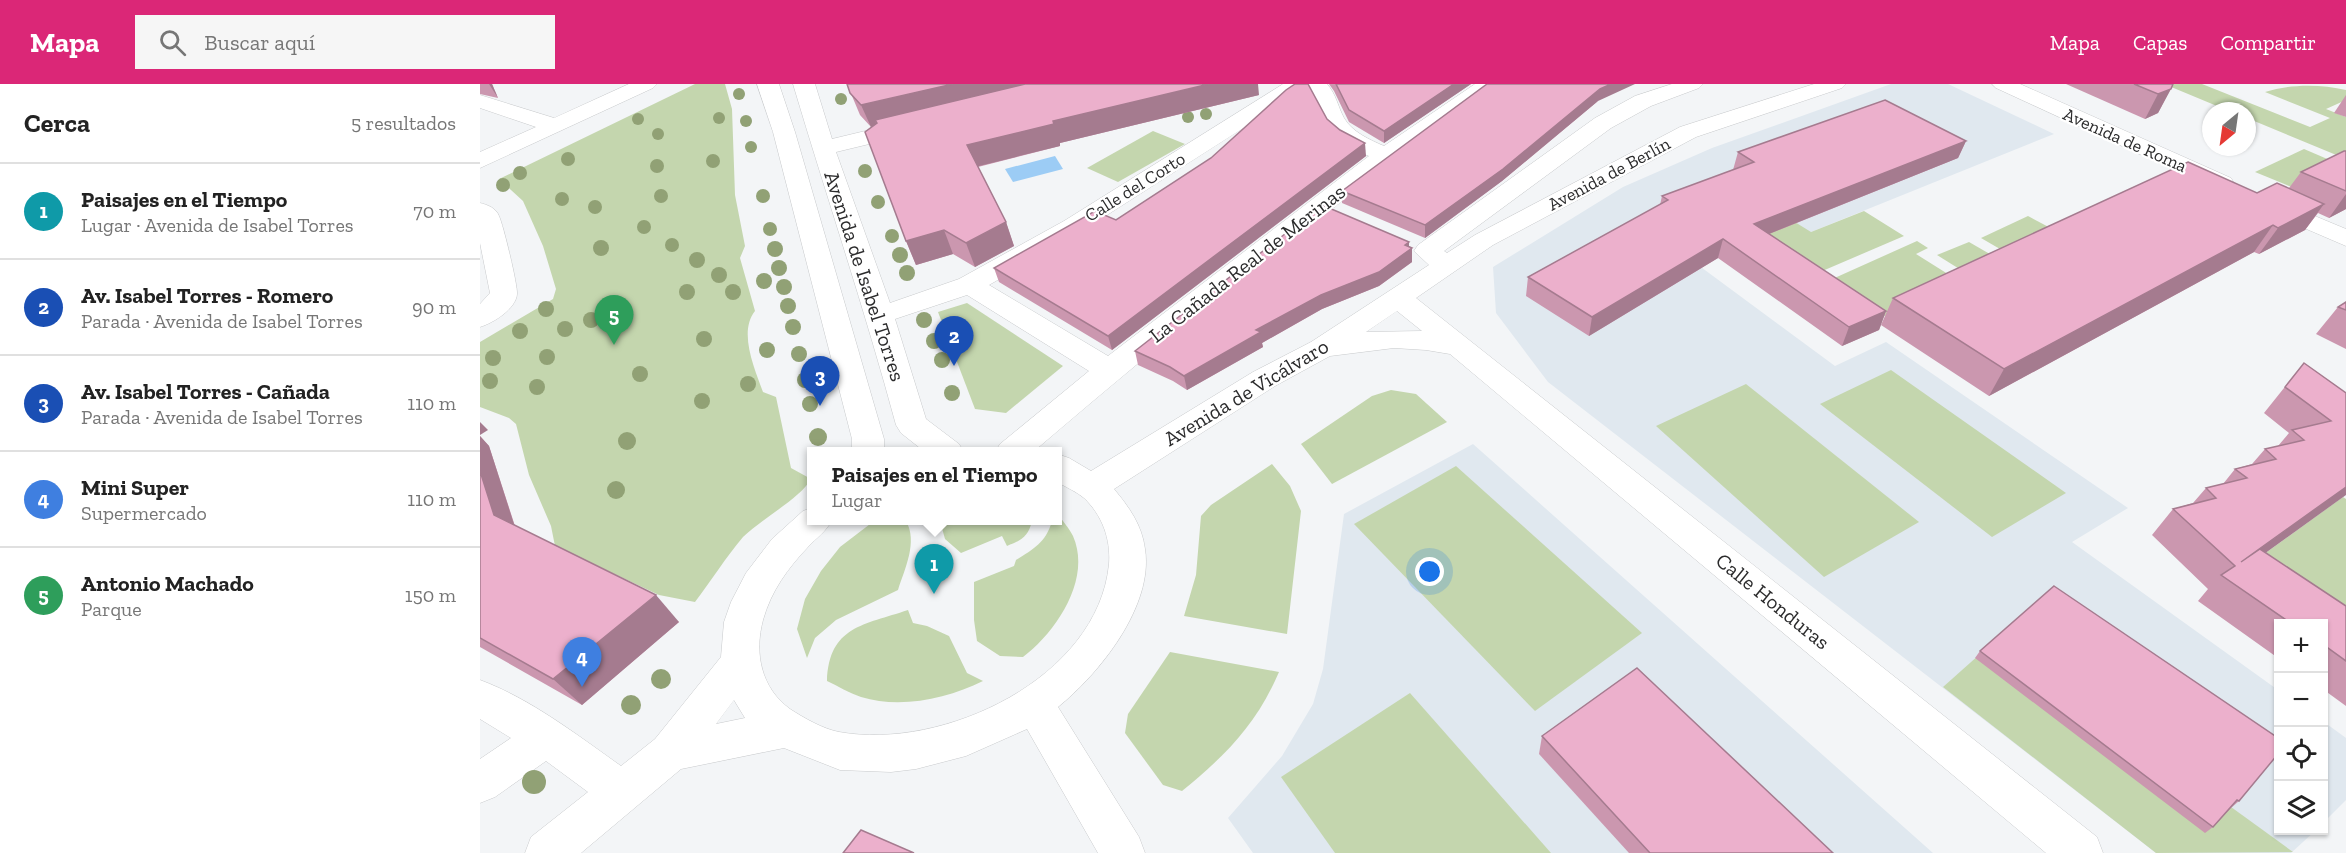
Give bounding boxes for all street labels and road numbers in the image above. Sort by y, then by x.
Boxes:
street label: Avenida de Roma [2060,103,2190,177]
street label: Avenida de Berlín [1544,132,1675,216]
street label: Calle del Corto [1081,147,1189,227]
street label: Avenida de Isabel Torres [819,168,911,384]
street label: La Cañada Real de Merinas [1144,179,1350,347]
street label: Avenida de Vicálvaro [1159,333,1333,451]
street label: Calle Honduras [1711,547,1835,655]

